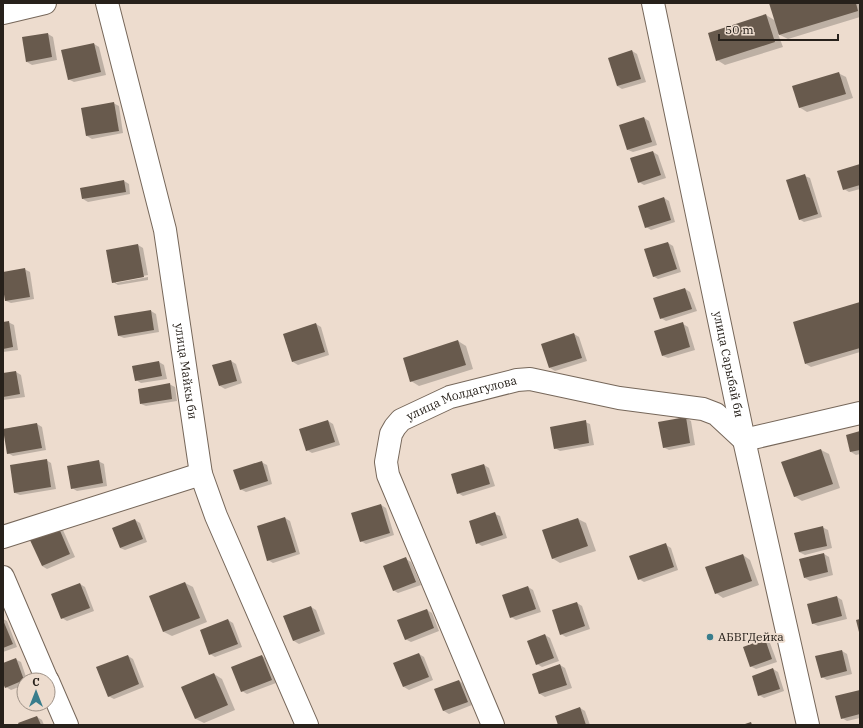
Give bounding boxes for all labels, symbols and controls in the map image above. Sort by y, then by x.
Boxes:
scale bar [719,16,838,42]
text: 50 m [725,22,754,37]
street label: улица Сарыбай би [710,310,747,419]
street label: улица Майкы би [172,322,201,420]
street label: улица Молдагулова [404,372,519,423]
place label: АБВГДейка [718,629,784,644]
marker: АБВГДейка [705,632,715,642]
north arrow [16,672,56,712]
text: С [32,675,40,689]

